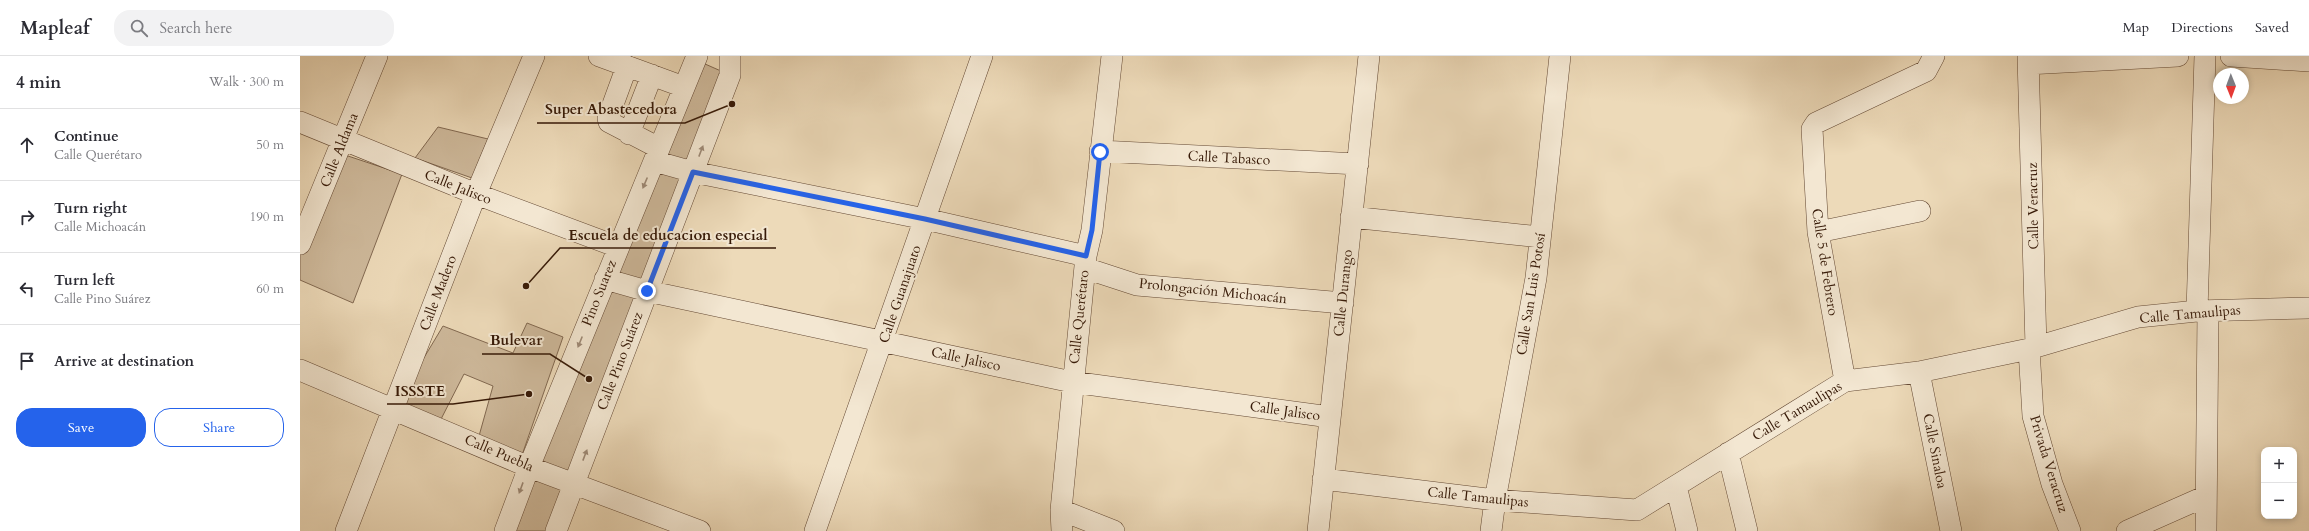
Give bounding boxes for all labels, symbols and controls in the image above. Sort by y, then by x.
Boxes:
search box [114,10,394,46]
text: Mapleaf [20,15,90,41]
icon: search [128,17,150,39]
text: Search here [160,18,232,38]
text: Map [2123,18,2149,37]
text: Directions [2171,18,2233,37]
text: Saved [2255,18,2289,37]
north arrow [2213,68,2249,104]
text: 4 min [16,71,61,94]
text: Walk · 300 m [209,73,284,91]
callout: Super Abastecedora [537,96,685,123]
text: Super Abastecedora [545,99,678,119]
street label: Calle Aldama [315,110,363,190]
text: Continue [54,126,119,146]
icon: ahead [16,134,38,156]
text: 50 m [256,136,284,154]
route start [1091,143,1109,161]
one-way arrow [698,144,704,156]
text: Calle Querétaro [54,146,142,164]
street label: Calle Tabasco [1187,146,1271,170]
street label: Calle Veracruz [2023,161,2043,250]
street label: Calle Jalisco [422,165,495,209]
one-way arrow [641,177,647,189]
text: Turn right [54,198,127,218]
icon: right [16,206,38,228]
street label: Calle 5 de Febrero [1807,207,1843,317]
text: 190 m [250,208,284,226]
text: Calle Michoacán [54,218,146,236]
callout: Escuela de educacion especial [560,221,776,248]
text: Escuela de educacion especial [568,225,768,245]
street label: Calle San Luis Potosí [1512,231,1550,357]
street label: Calle Guanajuato [874,242,926,346]
street label: Calle Durango [1329,248,1357,338]
street label: Calle Madero [415,252,461,334]
street label: Pino Suarez [577,256,621,329]
street label: Calle Querétaro [1065,268,1093,365]
text: Turn left [54,270,115,290]
street label: Prolongación Michoacán [1138,274,1288,308]
icon: left [16,278,38,300]
text: 60 m [256,280,284,298]
route end [638,282,656,300]
text: Calle Pino Suárez [54,290,151,308]
street label: Calle Tamaulipas [2139,300,2242,328]
street label: Calle Pino Suárez [593,308,648,413]
callout: Bulevar [482,327,550,354]
text: Bulevar [490,330,543,350]
one-way arrow [576,336,582,348]
street label: Calle Jalisco [929,342,1003,376]
icon: arrive [16,350,38,372]
text: Arrive at destination [54,351,194,371]
callout: ISSSTE [387,377,453,404]
street label: Calle Tamaulipas [1749,377,1846,445]
text: ISSSTE [395,381,445,401]
street label: Calle Jalisco [1249,397,1322,425]
button: Save [16,408,146,447]
button: Share [154,408,284,447]
street label: Calle Sinaloa [1918,412,1952,490]
street label: Privada Veracruz [2025,413,2073,516]
street label: Calle Puebla [461,430,537,476]
map controls [2261,447,2297,519]
button: + [2261,447,2297,483]
one-way arrow [582,449,588,461]
street label: Calle Tamaulipas [1426,482,1530,512]
one-way arrow [517,483,523,495]
button: − [2261,483,2297,519]

